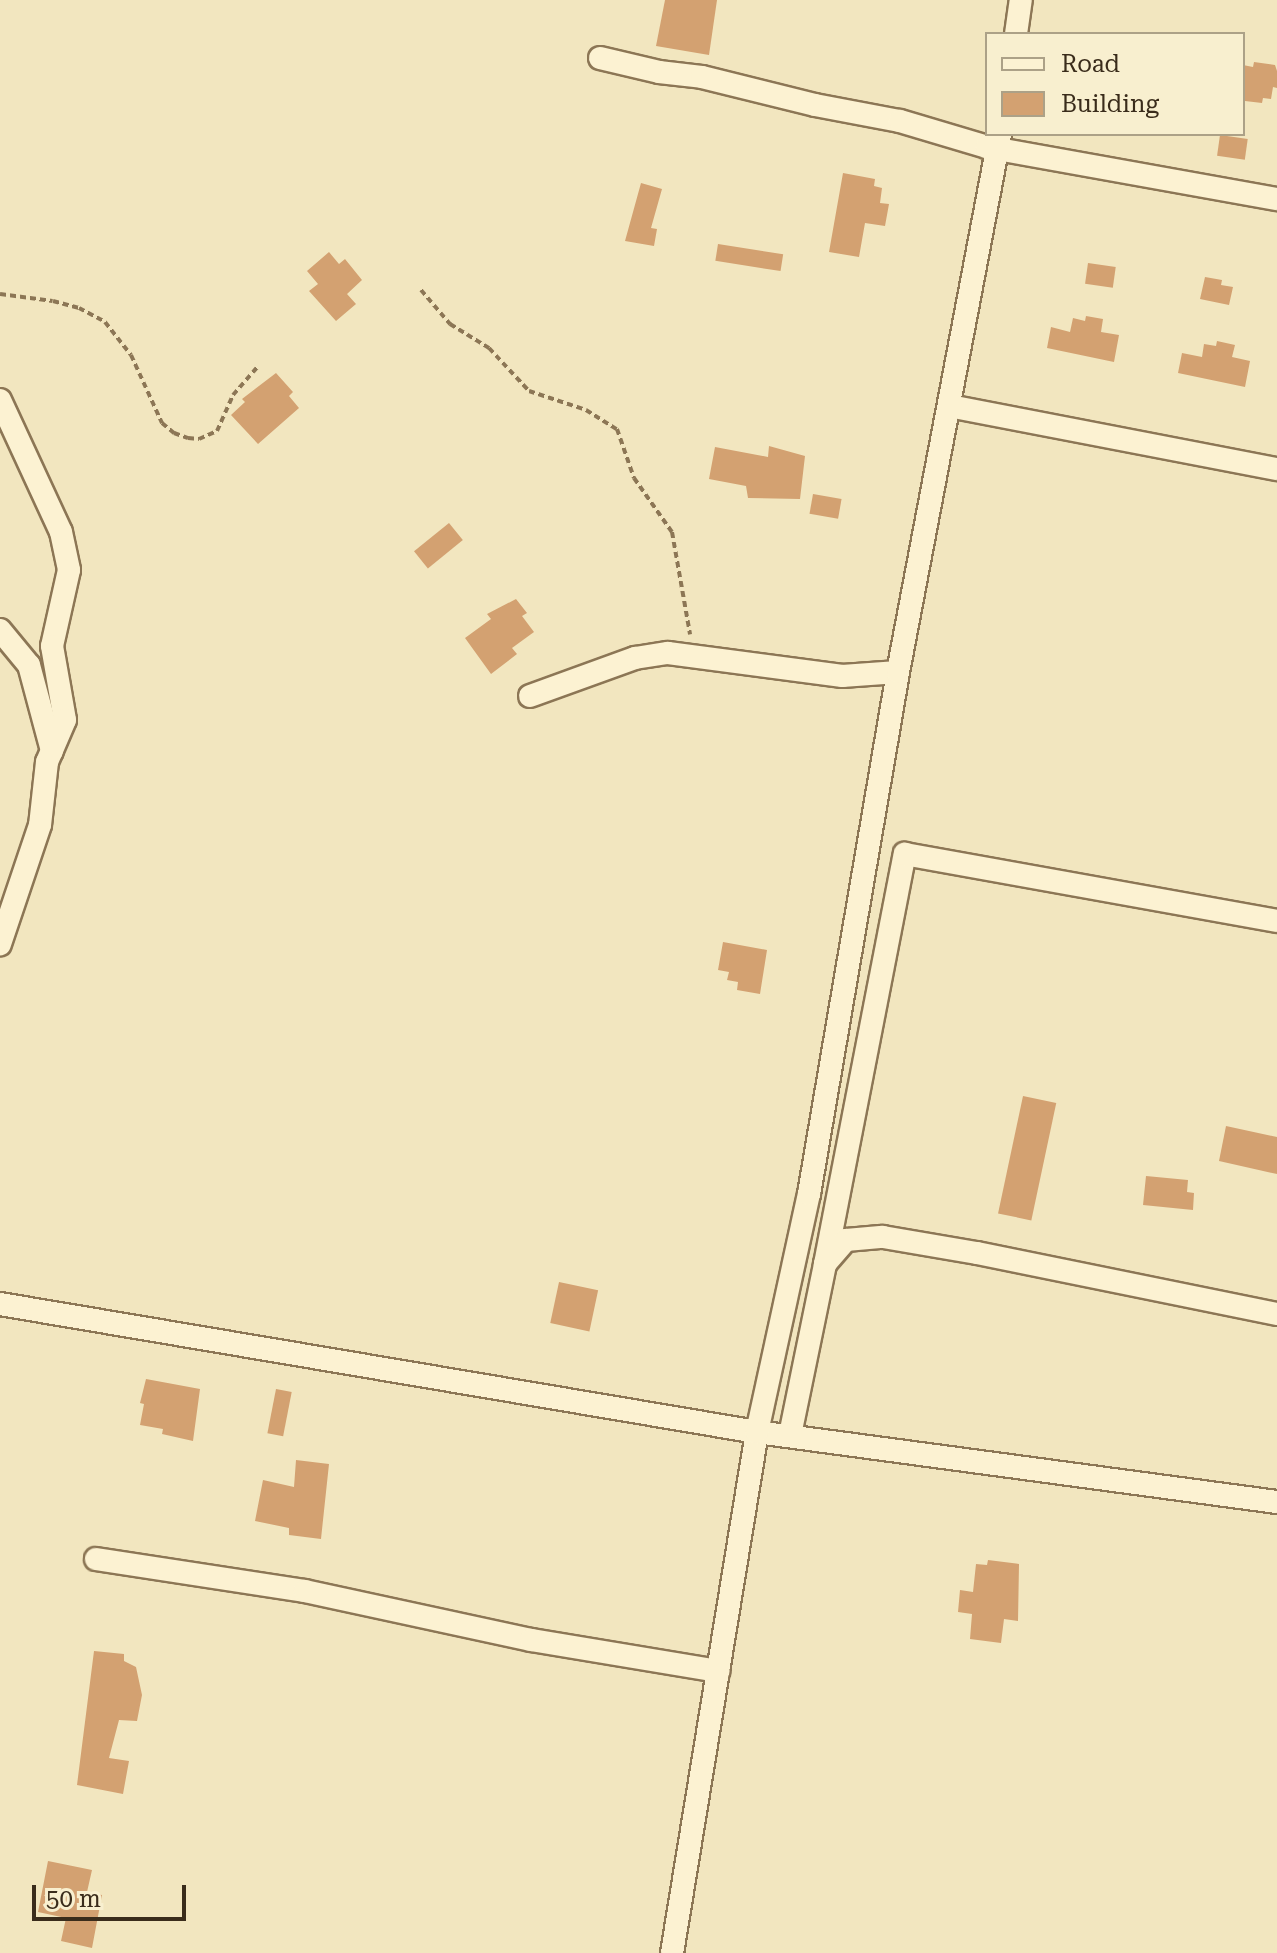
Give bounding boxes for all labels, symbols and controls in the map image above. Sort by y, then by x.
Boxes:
legend [985,32,1245,136]
text: Road [1061,50,1120,78]
text: Building [1061,90,1159,118]
scale bar [36,1869,190,1919]
text: 50 m [46,1885,101,1913]

